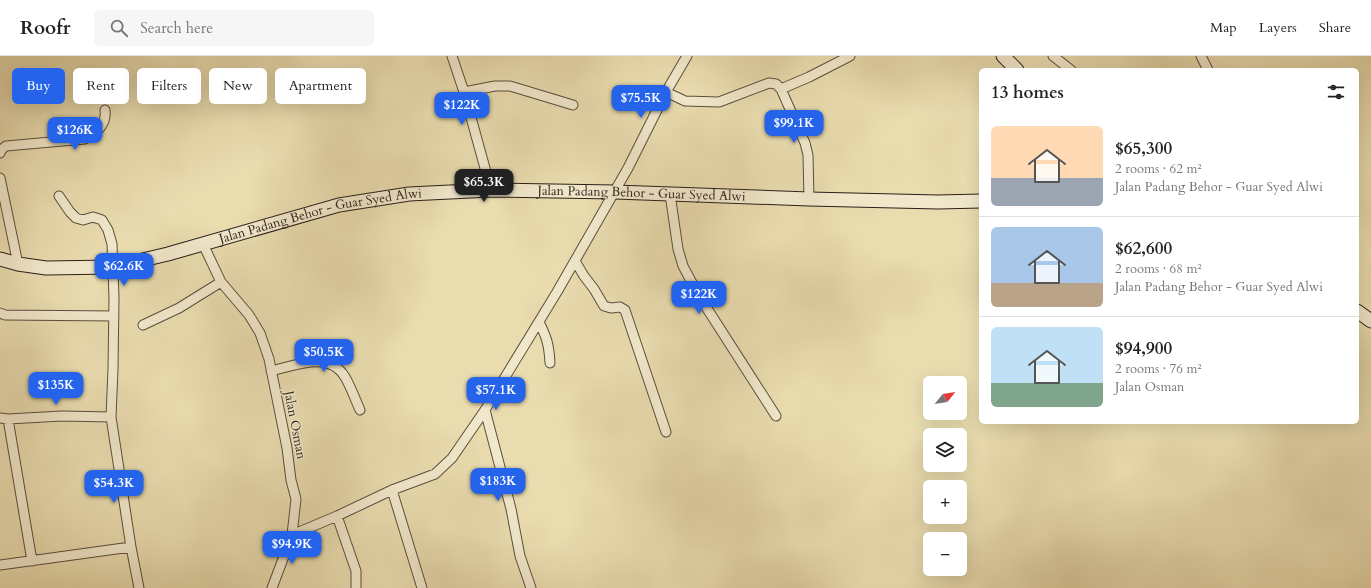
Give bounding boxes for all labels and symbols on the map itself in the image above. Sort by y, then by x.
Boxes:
pin: $75.5K [608,85,674,119]
pin: $122K [434,92,490,126]
pin: $99.1K [761,110,827,144]
pin: $126K [47,117,103,151]
pin: $65.3K [451,169,517,203]
street label: Jalan Padang Behor - Guar Syed Alwi [535,182,746,206]
street label: Jalan Padang Behor - Guar Syed Alwi [215,184,423,248]
pin: $62.6K [91,253,157,287]
pin: $122K [671,281,727,315]
pin: $50.5K [291,339,357,373]
pin: $135K [28,372,84,406]
north arrow [923,376,967,420]
pin: $57.1K [463,377,529,411]
street label: Jalan Osman [279,387,311,461]
pin: $183K [470,468,526,502]
pin: $54.3K [81,470,147,504]
pin: $94.9K [259,531,325,565]

